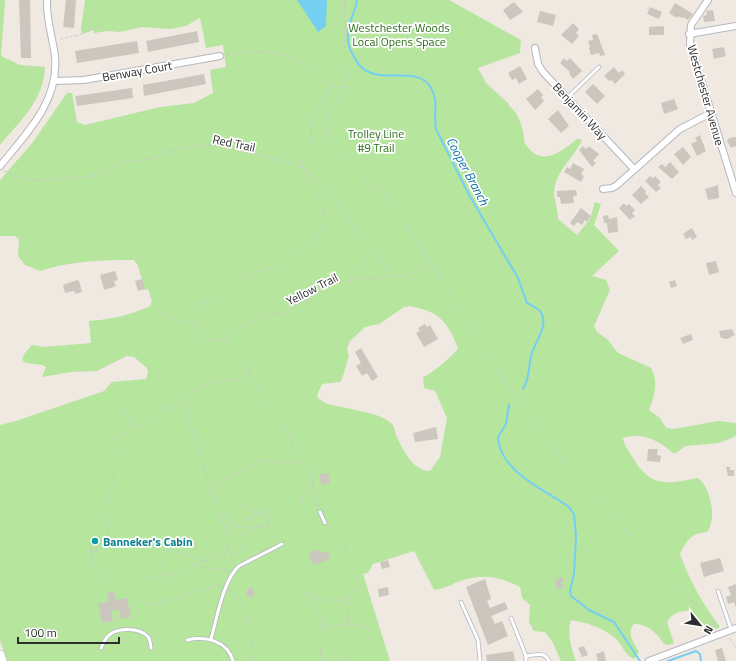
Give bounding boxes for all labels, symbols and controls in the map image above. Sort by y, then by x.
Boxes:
park label: Westchester Woods Local Opens Space [348,18,450,51]
street label: Westchester Avenue [683,42,729,148]
street label: Benway Court [100,55,174,87]
street label: Benjamin Way [548,78,612,144]
park label: Trolley Line #9 Trail [348,124,404,157]
street label: Red Trail [211,129,257,157]
water label: Cooper Branch [442,133,495,209]
street label: Yellow Trail [283,268,341,310]
place label: Banneker's Cabin [103,532,193,551]
marker: Banneker's Cabin [90,536,100,546]
north arrow [680,605,720,645]
scale bar [18,619,119,645]
text: 100 m [24,623,57,642]
text: N [700,623,717,637]

